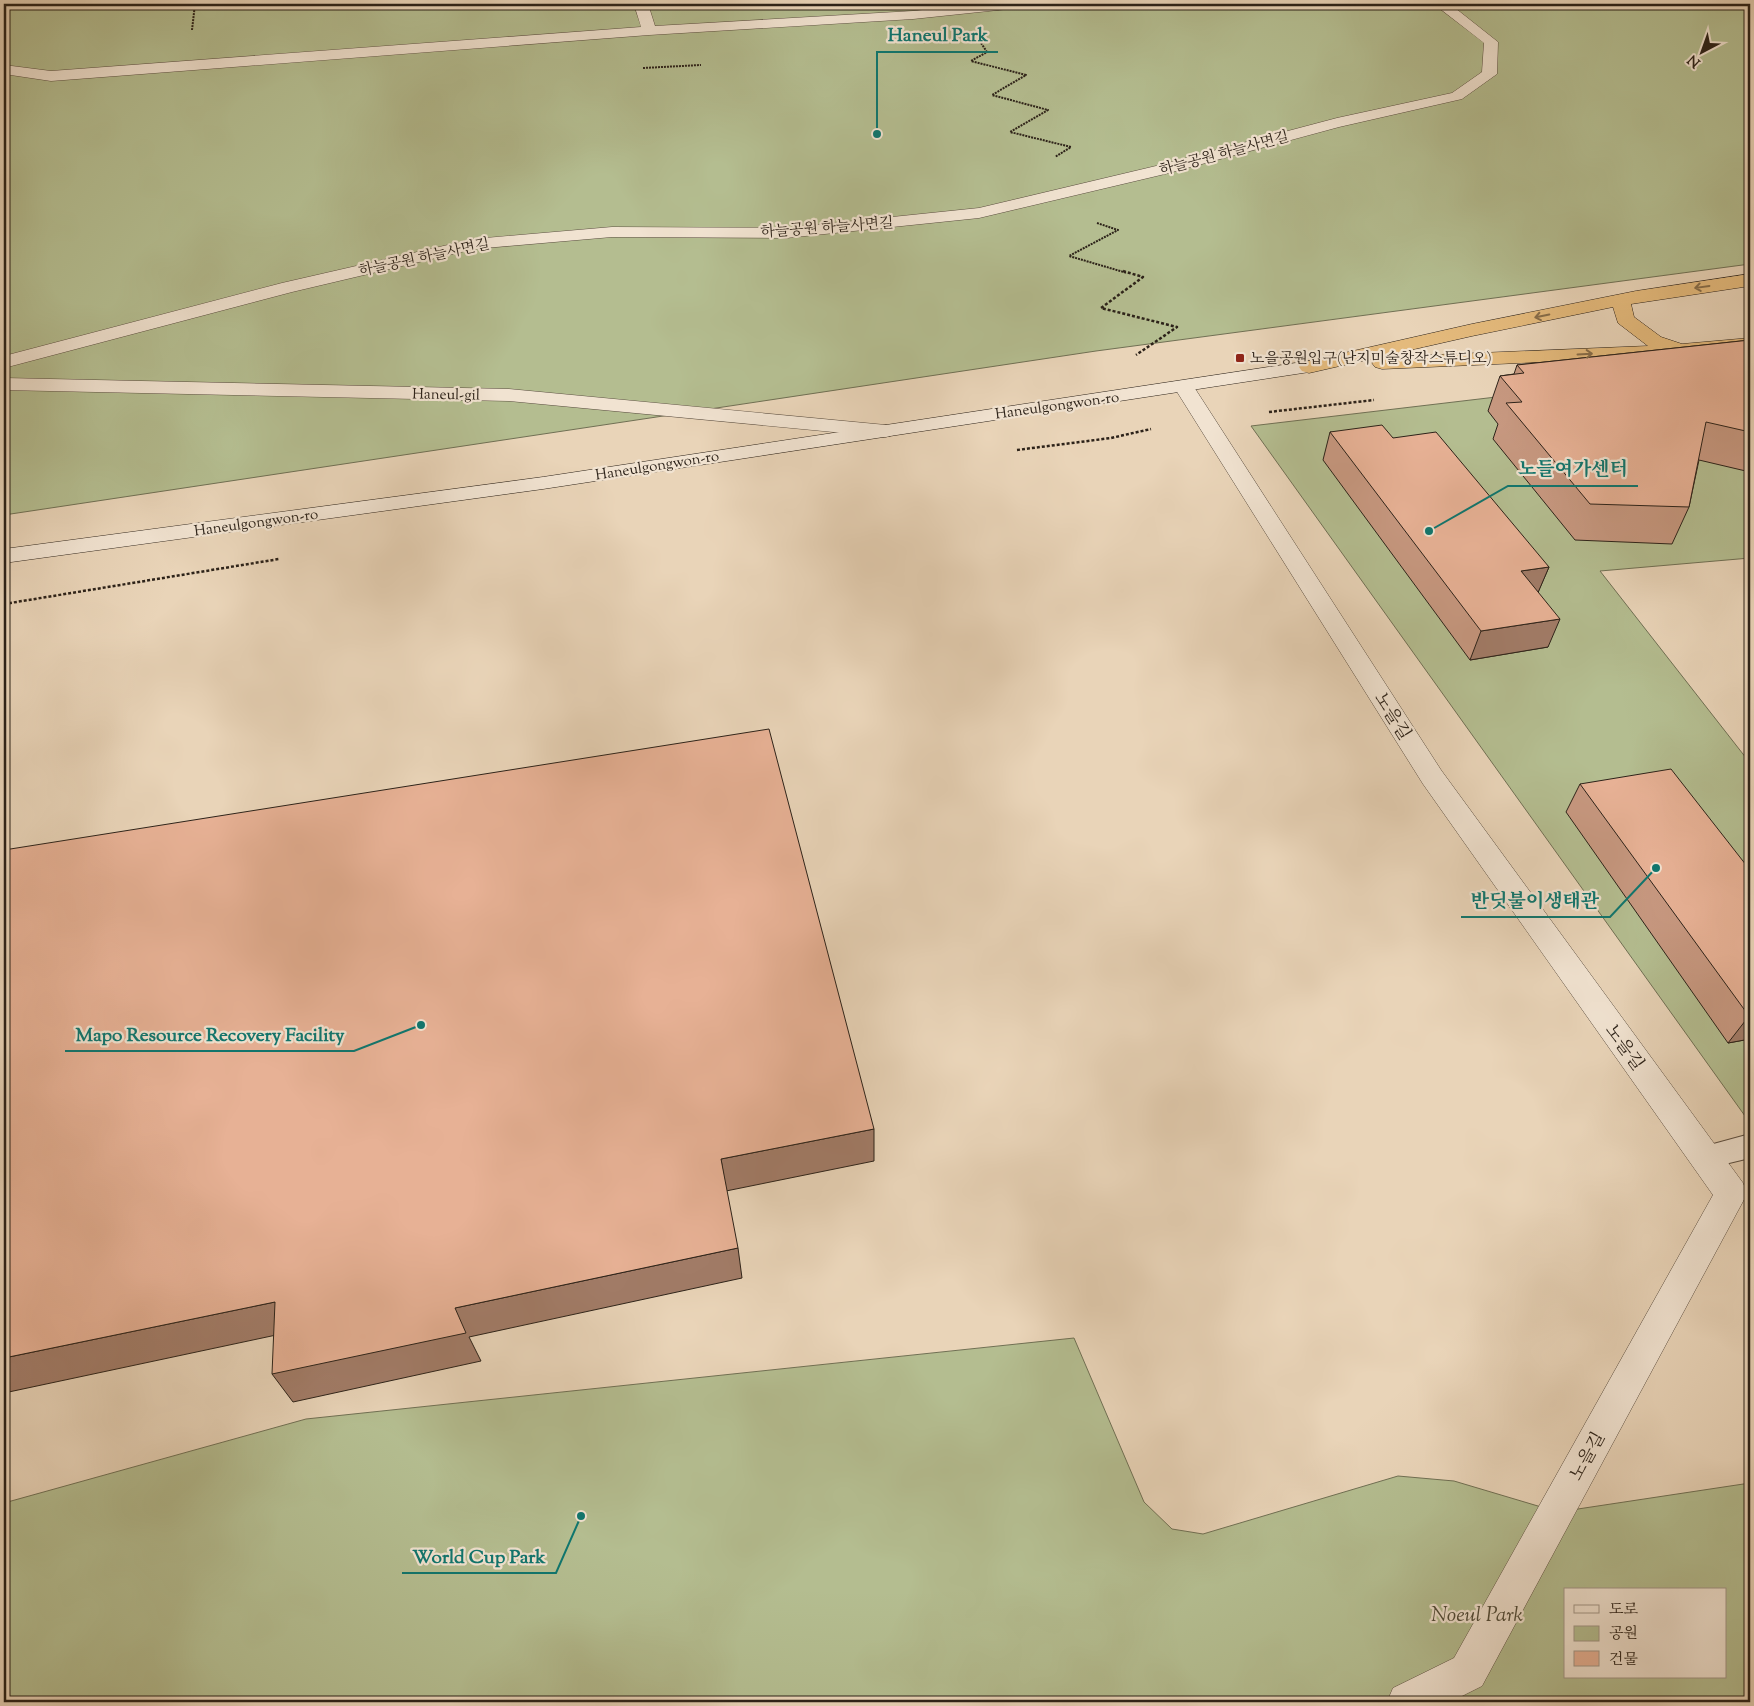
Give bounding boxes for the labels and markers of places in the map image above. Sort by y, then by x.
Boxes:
callout: Haneul Park [877,18,998,52]
place label: 노을공원입구(난지미술창작스튜디오) [1250,349,1492,370]
marker: 노을공원입구(난지미술창작스튜디오) [1234,352,1246,364]
callout: 노들여가센터 [1508,452,1638,486]
callout: 반딧불이생태관 [1461,883,1610,917]
callout: Mapo Resource Recovery Facility [65,1017,354,1051]
callout: World Cup Park [402,1539,556,1573]

